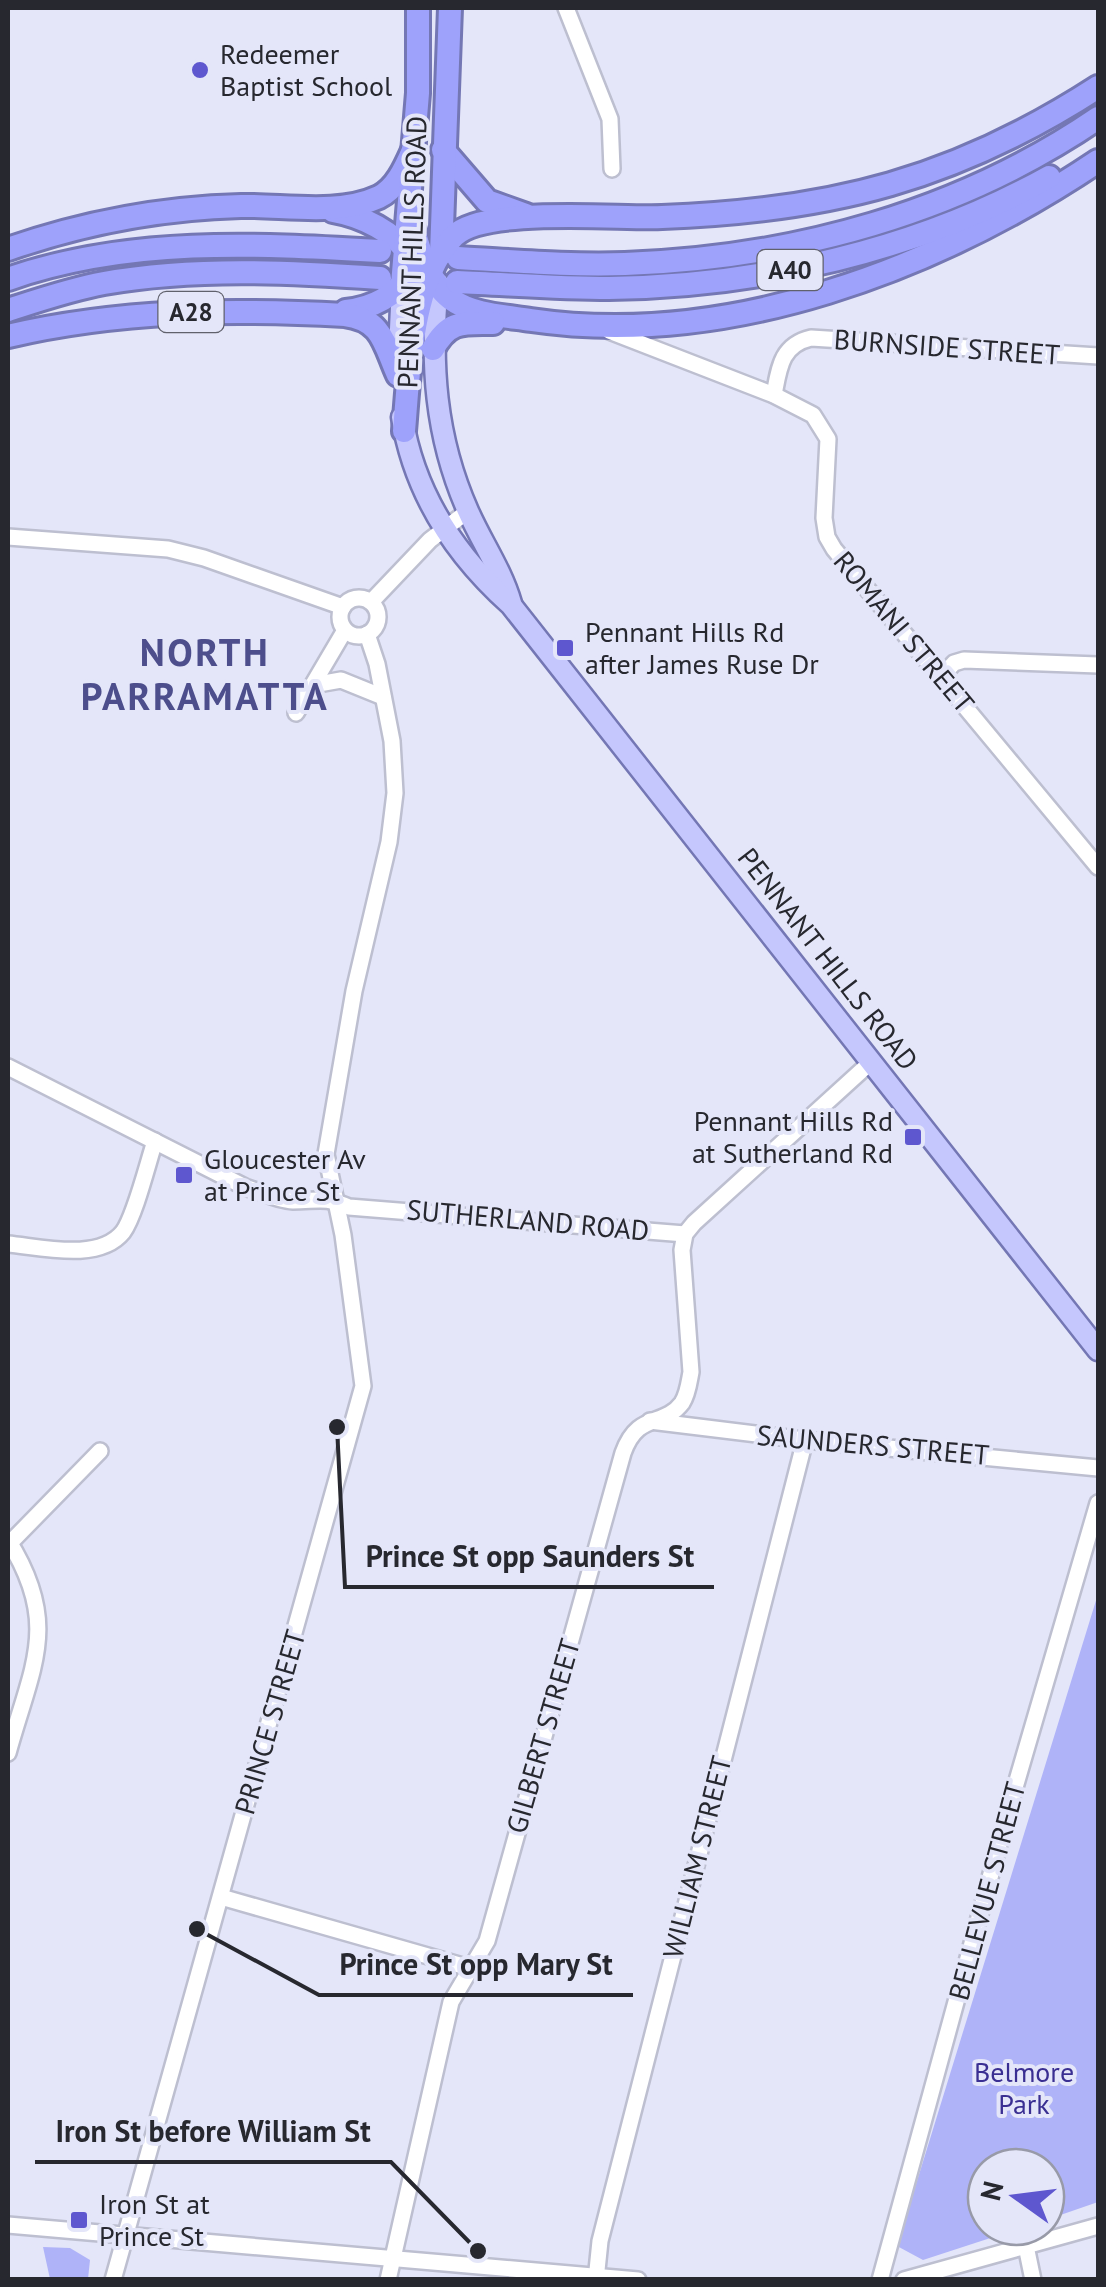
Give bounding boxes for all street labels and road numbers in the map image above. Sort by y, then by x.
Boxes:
street label: PENNANT HILLS ROAD [388,115,435,389]
road number: A40 [758,250,822,290]
road number: A28 [158,292,224,332]
street label: BURNSIDE STREET [833,320,1062,373]
street label: ROMANI STREET [826,543,983,721]
street label: PENNANT HILLS ROAD [730,840,927,1077]
street label: SUTHERLAND ROAD [405,1190,651,1249]
street label: SAUNDERS STREET [755,1416,991,1473]
street label: PRINCE STREET [225,1625,314,1818]
street label: GILBERT STREET [497,1634,588,1837]
street label: WILLIAM STREET [654,1752,740,1962]
street label: BELLEVUE STREET [940,1777,1034,2004]

